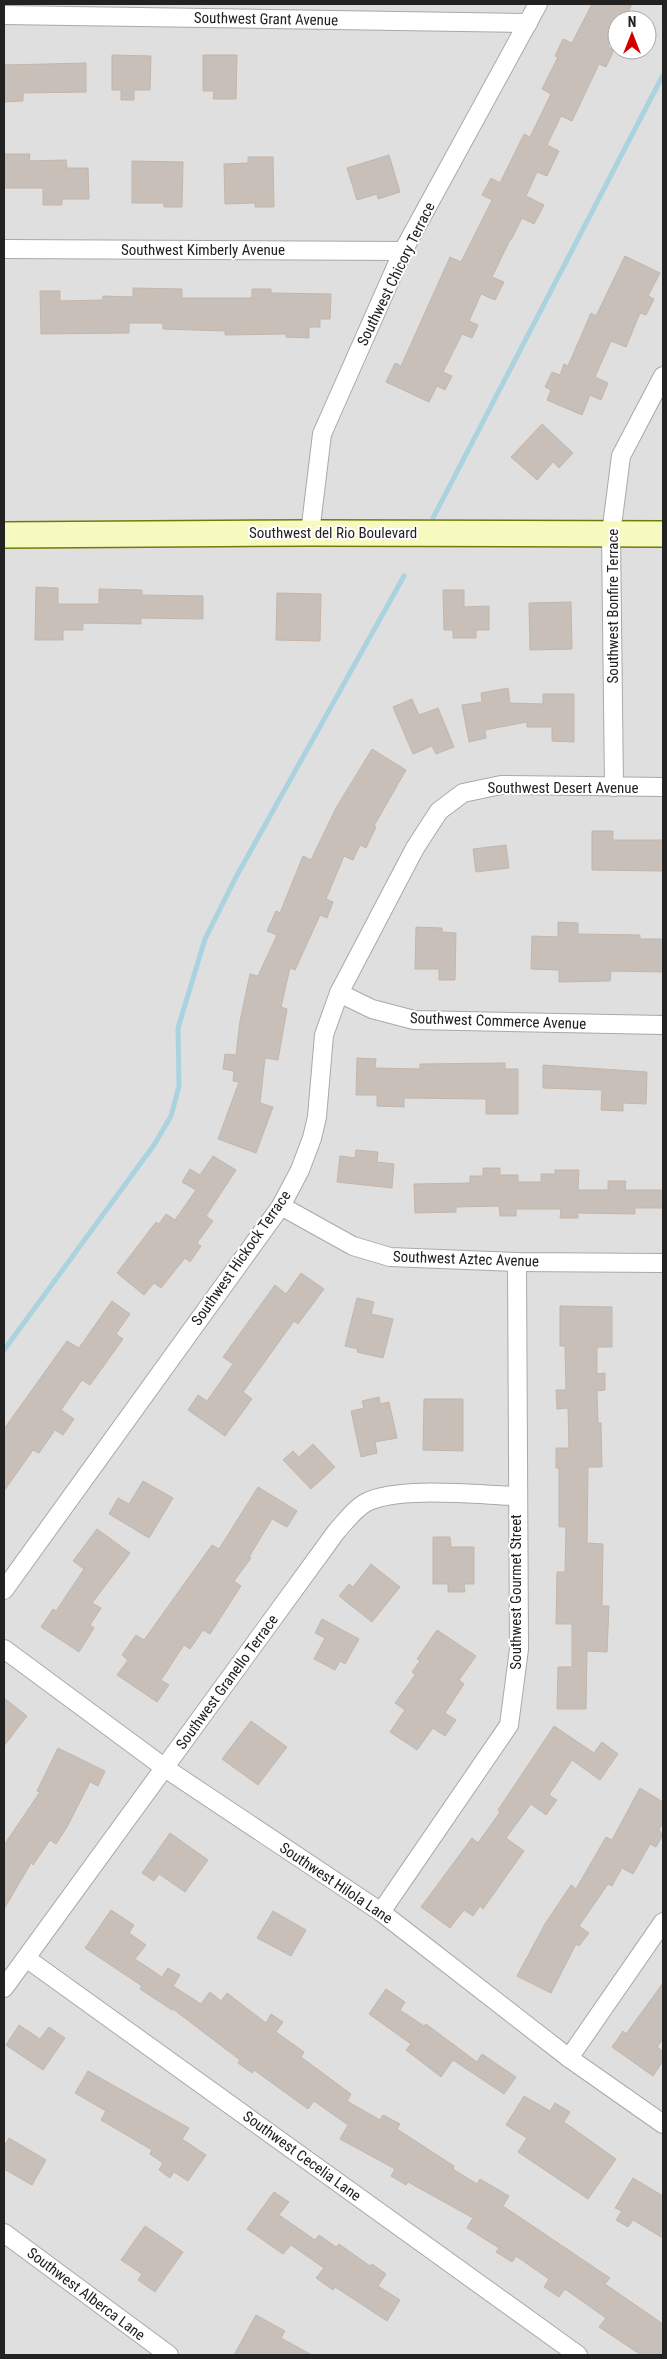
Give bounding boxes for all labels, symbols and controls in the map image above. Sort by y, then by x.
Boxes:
street label: Southwest Grant Avenue [194,9,338,29]
north arrow [607,10,657,60]
text: N [628,14,636,30]
street label: Southwest Chicory Terrace [353,199,439,349]
street label: Southwest Kimberly Avenue [121,241,285,259]
street label: Southwest del Rio Boulevard [249,524,417,542]
street label: Southwest Bonfire Terrace [604,529,622,683]
street label: Southwest Desert Avenue [487,779,639,797]
street label: Southwest Commerce Avenue [410,1009,586,1033]
street label: Southwest Hickock Terrace [188,1187,294,1329]
street label: Southwest Aztec Avenue [393,1247,539,1271]
street label: Southwest Gourmet Street [507,1514,525,1670]
street label: Southwest Granello Terrace [172,1611,282,1753]
street label: Southwest Hilola Lane [276,1839,396,1927]
street label: Southwest Cecelia Lane [240,2107,364,2205]
street label: Southwest Alberca Lane [24,2244,148,2344]

